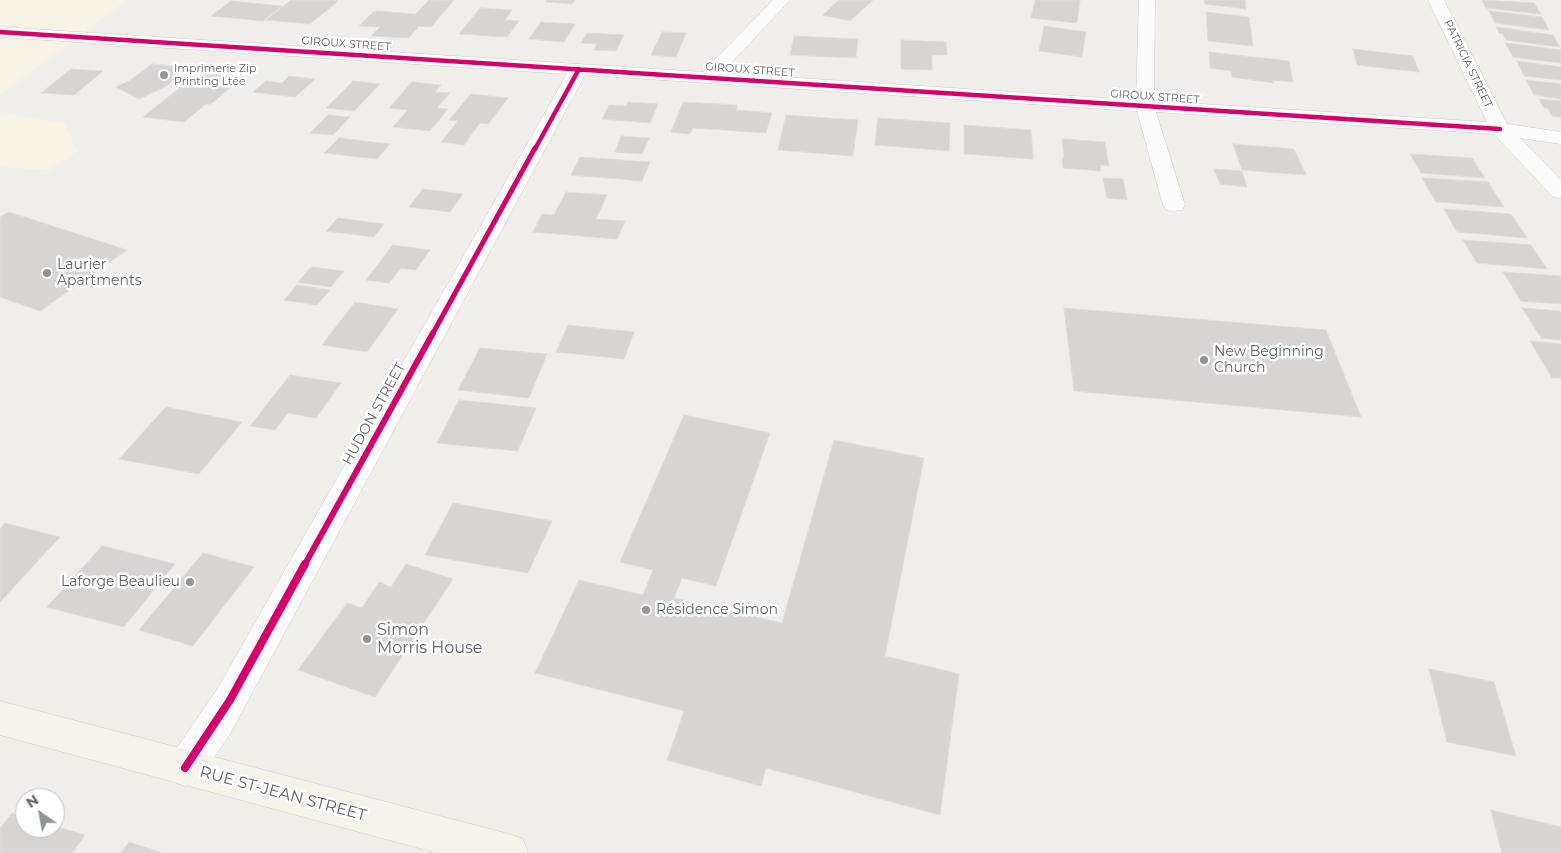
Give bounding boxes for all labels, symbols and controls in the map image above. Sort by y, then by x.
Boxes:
street label: PATRICIA STREET [1441,18,1495,110]
street label: GIROUX STREET [301,34,391,54]
street label: GIROUX STREET [705,60,795,80]
place label: Imprimerie Zip Printing Ltée [174,62,256,88]
marker: Imprimerie Zip Printing Ltée [158,69,170,81]
street label: GIROUX STREET [1110,87,1200,107]
place label: Laurier Apartments [57,257,142,290]
marker: Laurier Apartments [41,267,53,279]
place label: New Beginning Church [1214,344,1324,377]
marker: New Beginning Church [1198,354,1210,366]
street label: HUDON STREET [339,360,409,468]
place label: Laforge Beaulieu [61,574,180,590]
marker: Laforge Beaulieu [184,576,196,588]
place label: Résidence Simon [656,602,778,618]
marker: Résidence Simon [640,604,652,616]
place label: Simon Morris House [377,620,482,658]
marker: Simon Morris House [361,633,373,645]
street label: RUE ST-JEAN STREET [198,763,368,825]
north arrow [15,788,65,838]
text: N [23,791,42,812]

